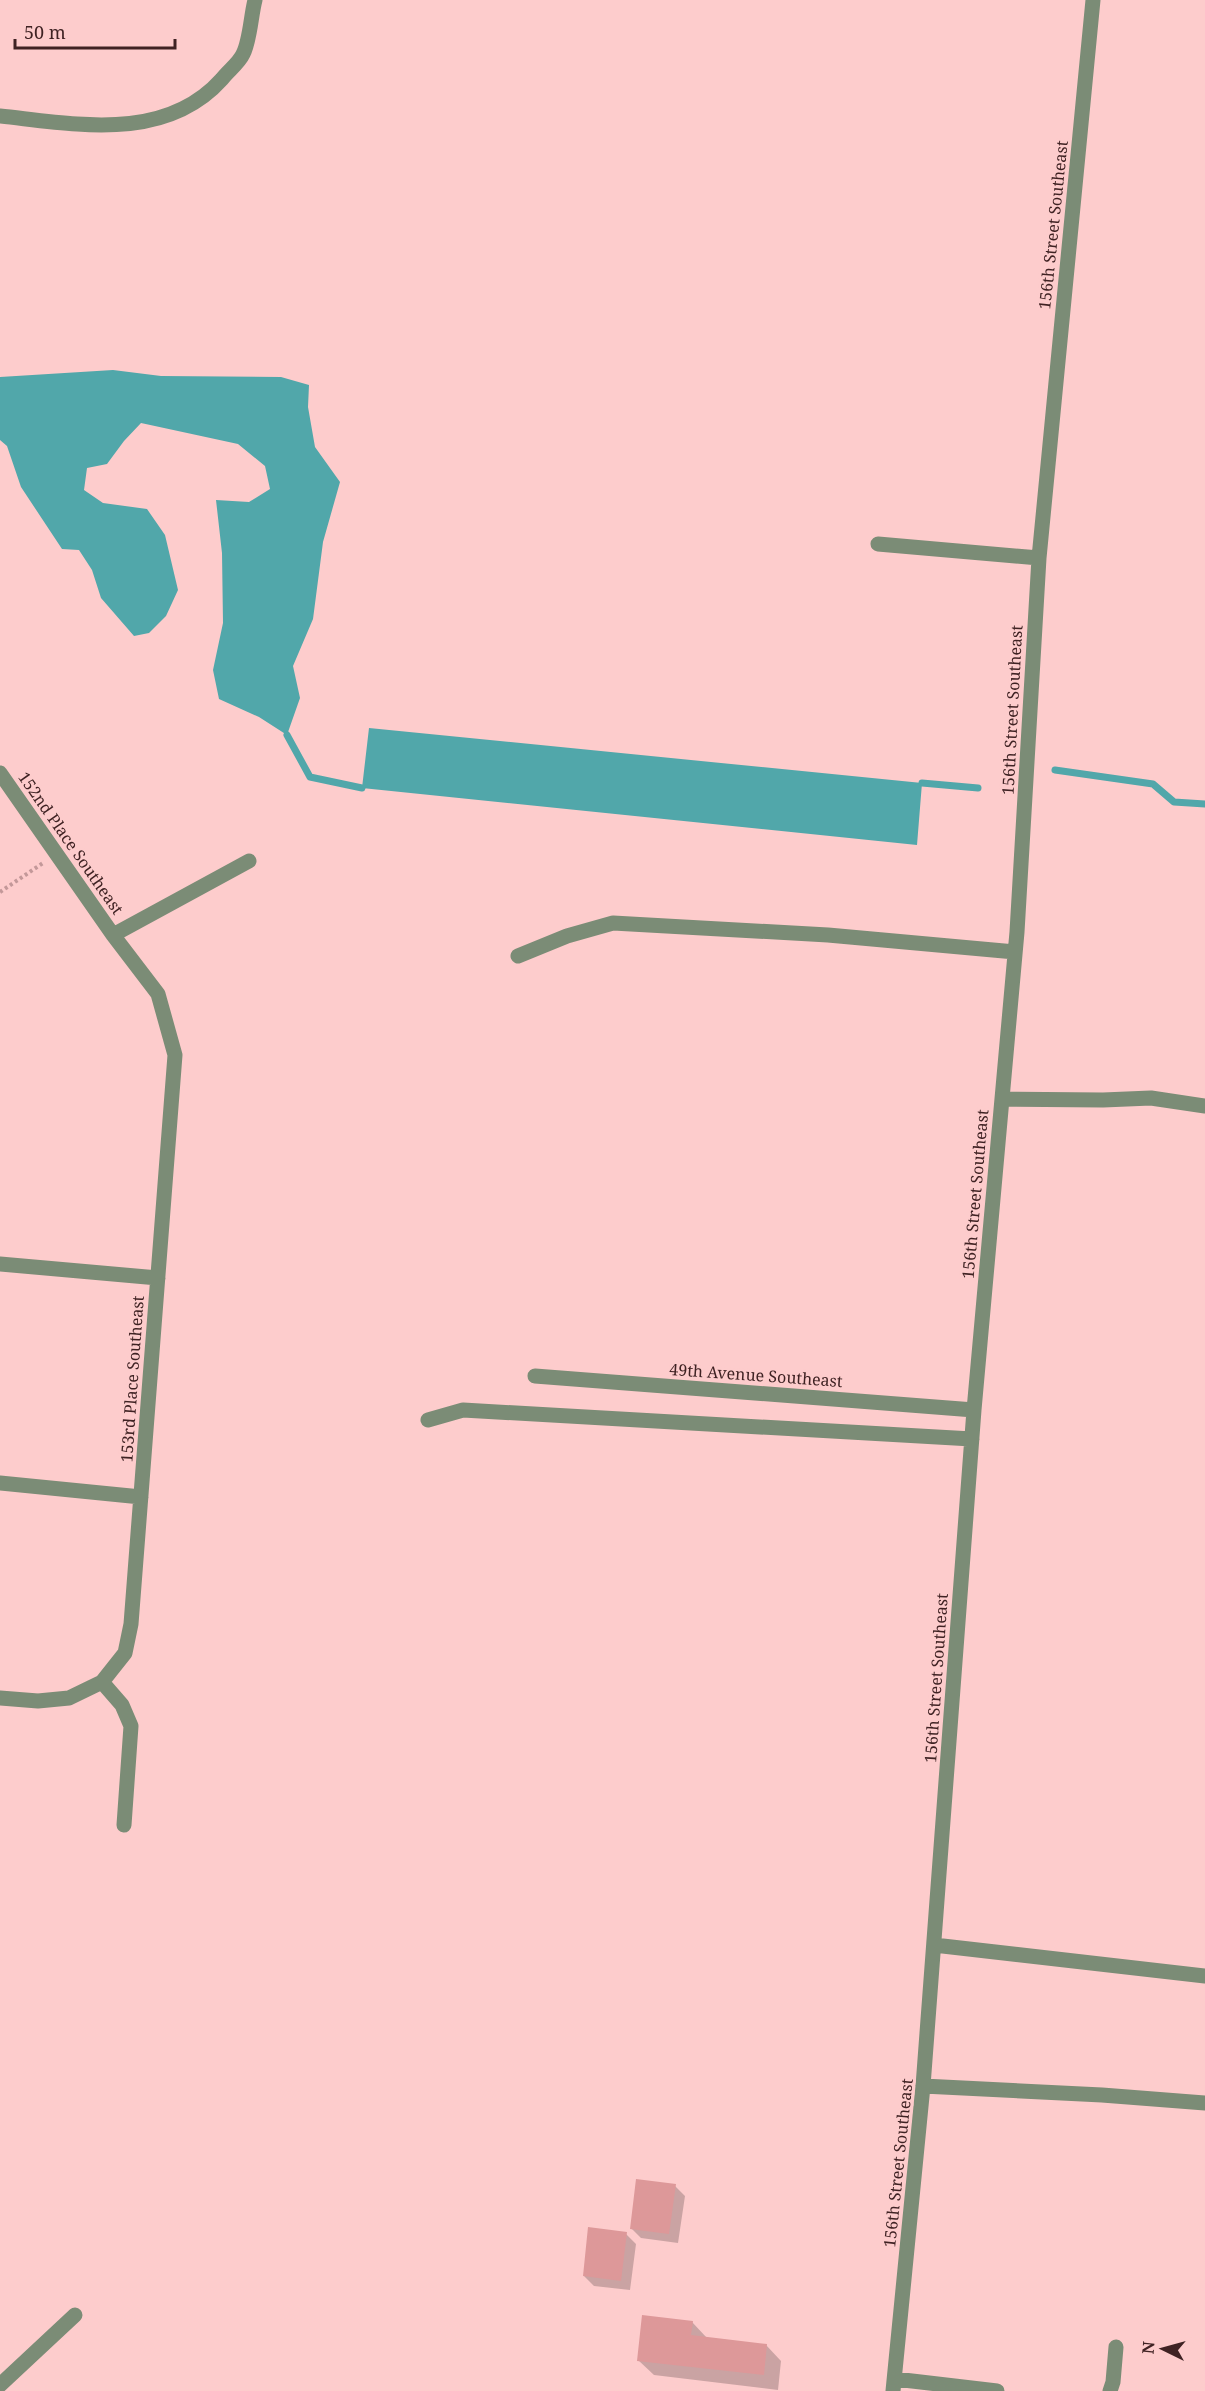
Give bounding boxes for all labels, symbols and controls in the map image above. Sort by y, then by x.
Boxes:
scale bar [15,12,176,50]
text: 50 m [24,20,66,44]
street label: 156th Street Southeast [1033,139,1073,311]
street label: 156th Street Southeast [997,624,1027,795]
street label: 152nd Place Southeast [13,767,129,919]
street label: 156th Street Southeast [957,1108,993,1280]
street label: 153rd Place Southeast [115,1295,149,1463]
street label: 49th Avenue Southeast [669,1358,844,1392]
street label: 156th Street Southeast [919,1592,953,1763]
street label: 156th Street Southeast [878,2077,918,2249]
north arrow [1133,2319,1193,2379]
text: N [1137,2340,1160,2355]

